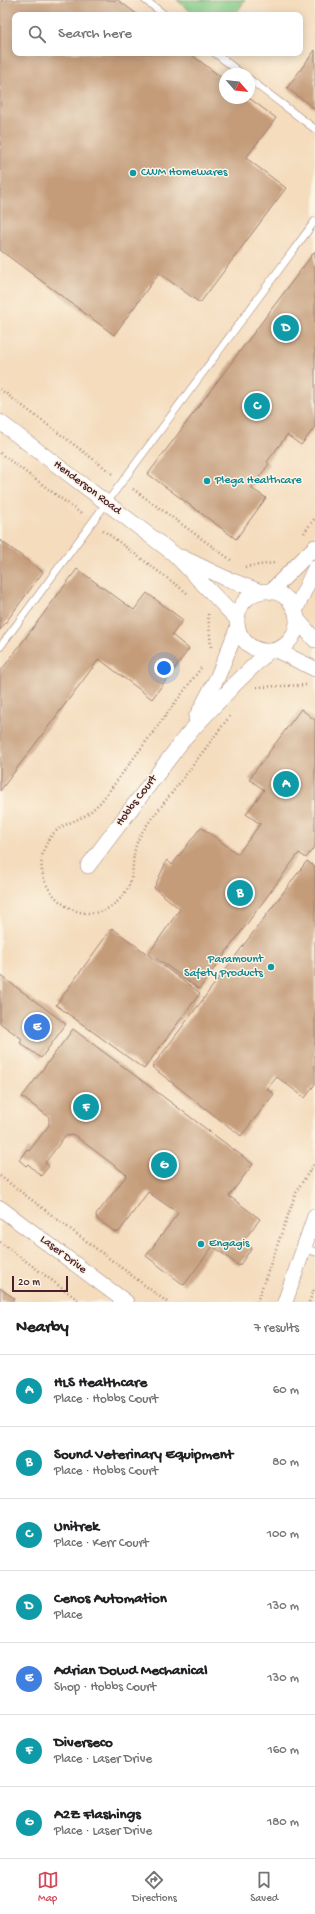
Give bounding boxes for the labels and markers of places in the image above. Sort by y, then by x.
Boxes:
place label: CWM Homewares [141,166,228,180]
marker: CWM Homewares [128,168,138,178]
pin: D [273,313,299,343]
pin: C [244,391,270,421]
place label: Plega Healthcare [214,474,302,488]
marker: Plega Healthcare [202,476,212,486]
pin: A [273,769,299,799]
pin: B [227,878,253,908]
place label: Paramount Safety Products [184,953,264,981]
marker: Paramount Safety Products [266,962,276,972]
pin: E [24,1012,50,1042]
pin: F [73,1092,99,1122]
pin: G [151,1150,177,1180]
place label: Engagis [209,1237,250,1251]
marker: Engagis [196,1239,206,1249]

